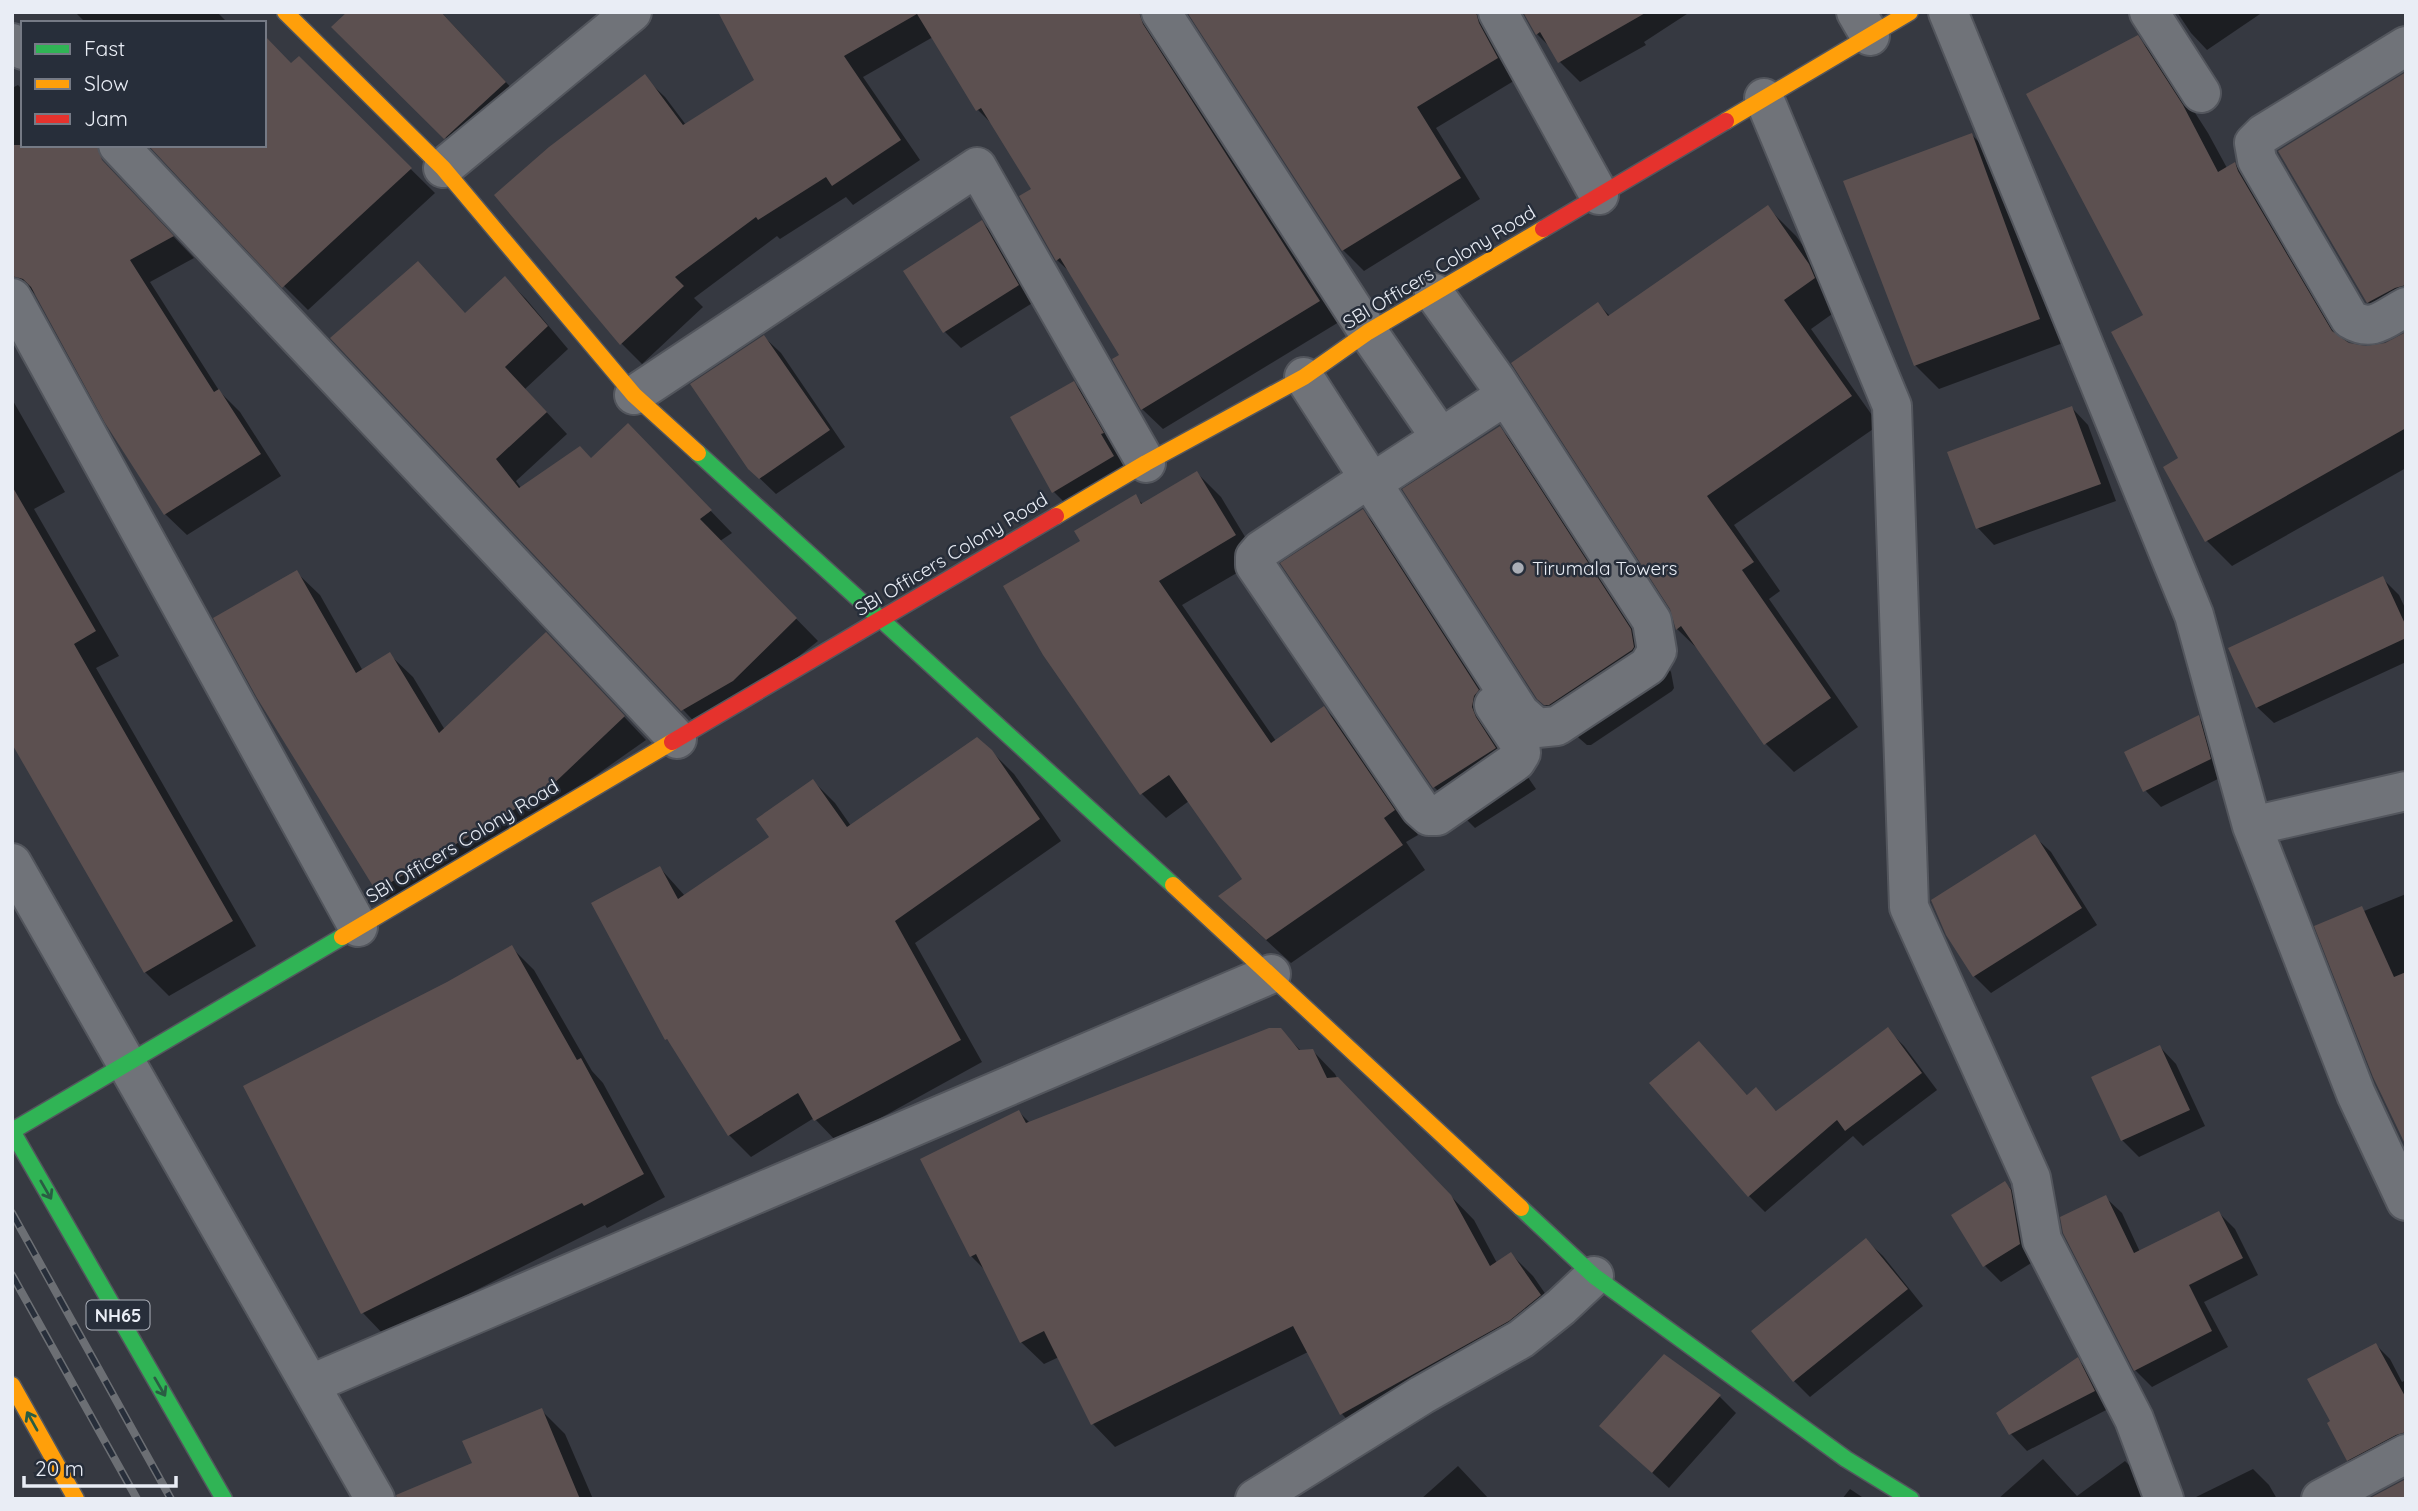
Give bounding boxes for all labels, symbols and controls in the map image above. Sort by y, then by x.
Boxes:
legend [21,21,266,147]
text: Fast [84,35,125,61]
text: Slow [84,70,129,96]
text: Jam [84,105,128,131]
street label: SBI Officers Colony Road [1338,200,1540,334]
street label: SBI Officers Colony Road [850,487,1052,621]
place label: Tirumala Towers [1532,556,1678,580]
marker: Tirumala Towers [1510,560,1526,576]
street label: SBI Officers Colony Road [361,774,563,908]
one-way arrow [39,1180,53,1200]
road number: NH65 [86,1300,150,1330]
one-way arrow [153,1377,167,1397]
one-way arrow [25,1411,39,1431]
scale bar [24,1444,177,1488]
text: 20 m [35,1455,84,1481]

